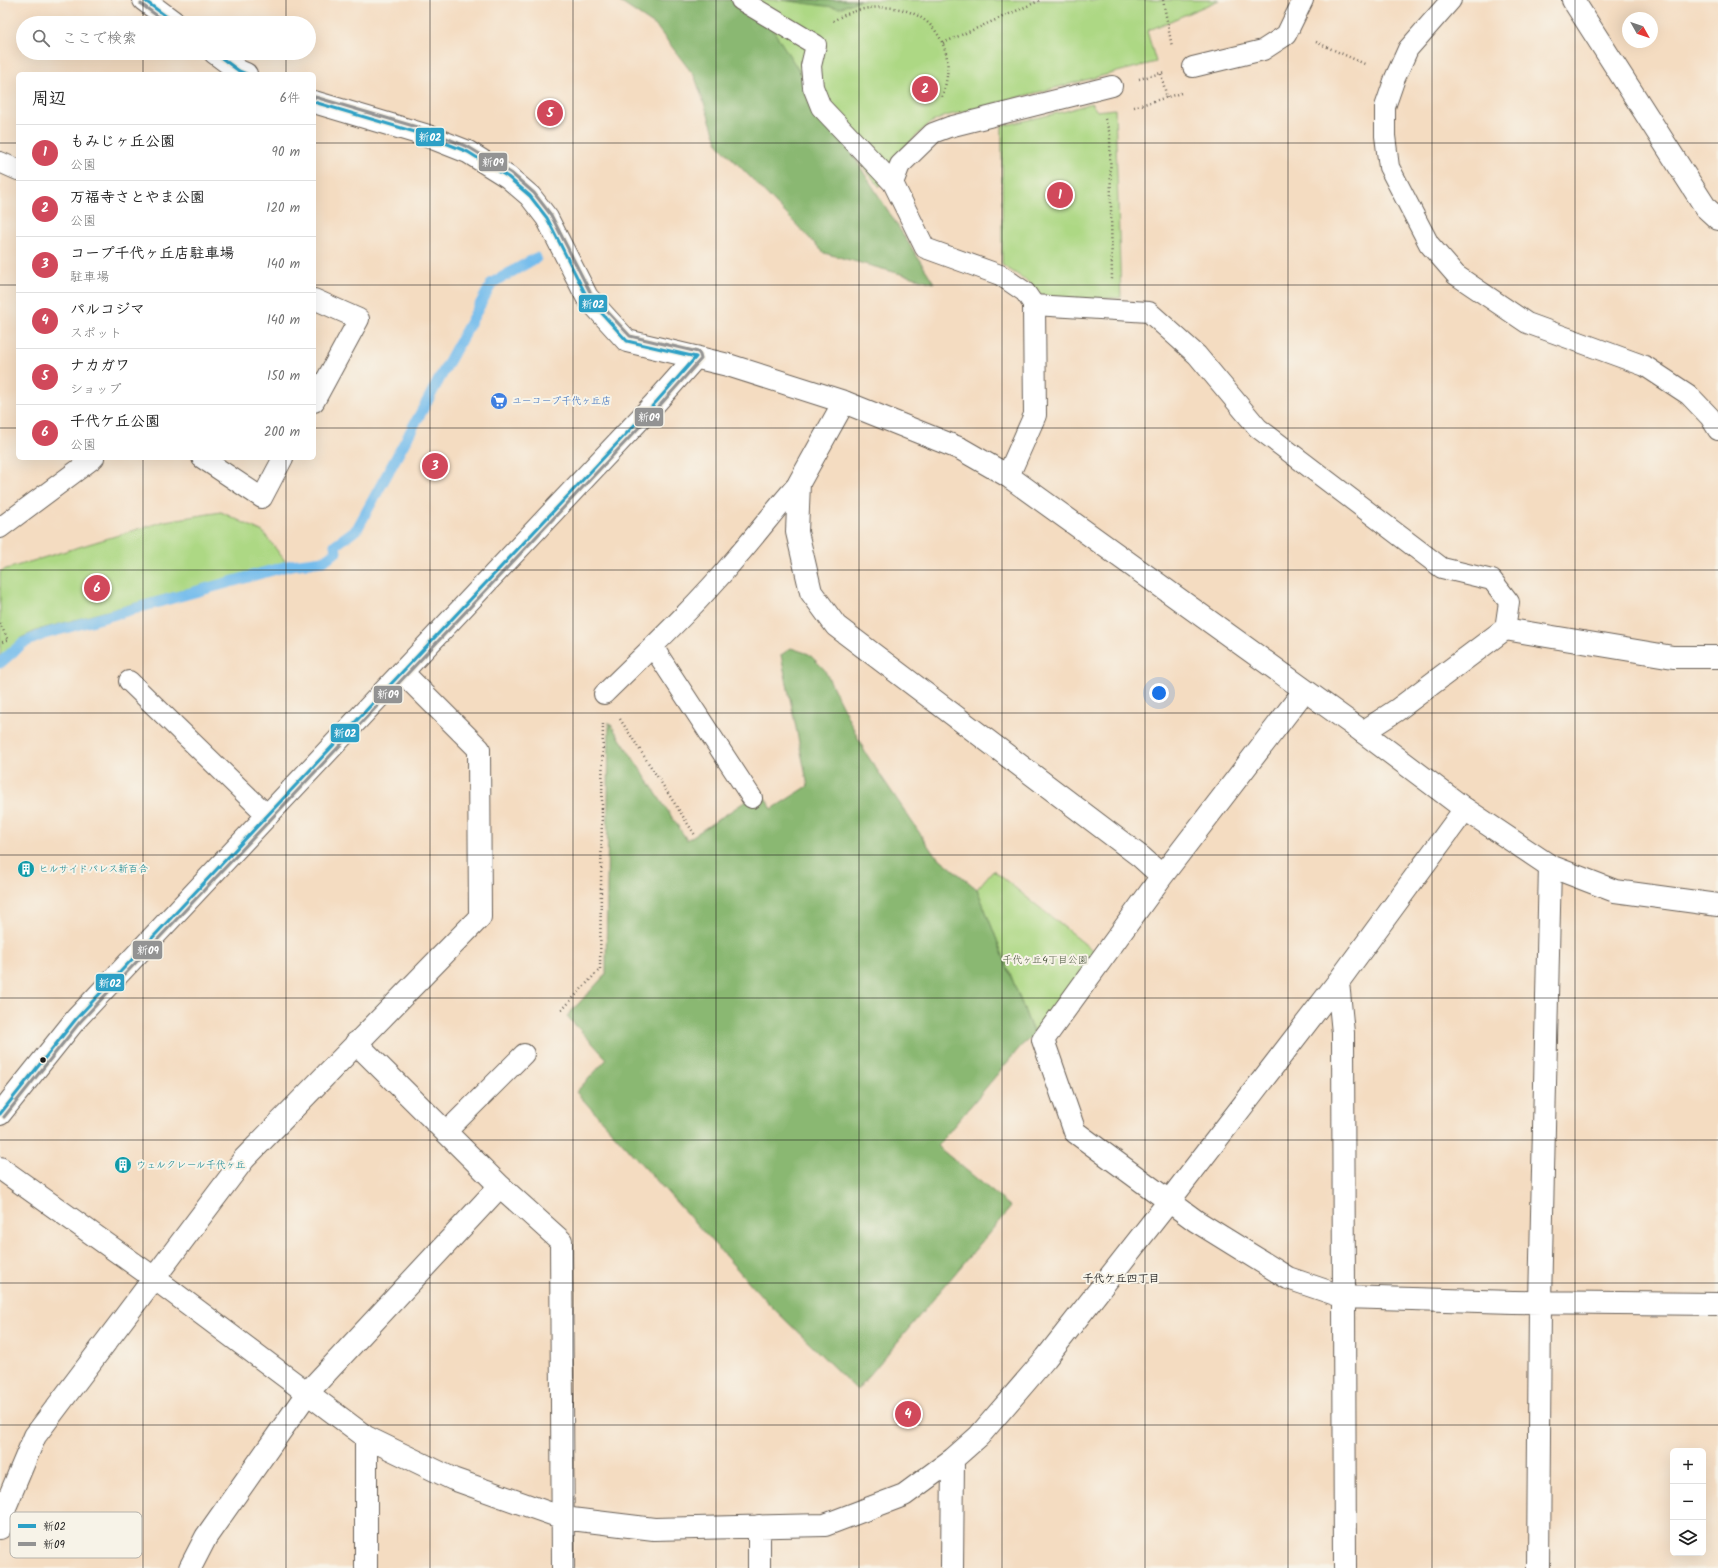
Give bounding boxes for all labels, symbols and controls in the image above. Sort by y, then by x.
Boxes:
north arrow [1622,12,1658,48]
search box [16,16,316,60]
icon: search [30,27,52,49]
text: ここで検索 [62,27,137,51]
pin: 2 [912,74,938,104]
text: 周辺 [32,86,66,113]
text: 6件 [280,88,300,109]
pin: 5 [537,98,563,128]
line badge: 新02 [415,127,445,147]
text: 新02 [418,129,442,147]
text: もみじヶ丘公園 [70,130,175,154]
text: 1 [43,142,47,163]
text: 90 m [272,142,300,163]
line badge: 新09 [478,152,508,172]
text: 新09 [482,154,505,172]
text: 公園 [70,155,96,176]
pin: 1 [1047,180,1073,210]
text: 万福寺さとやま公園 [70,186,205,210]
text: 2 [41,198,49,219]
text: 120 m [266,198,300,219]
text: 公園 [70,211,96,232]
text: コープ千代ヶ丘店駐車場 [70,242,234,266]
text: 3 [41,254,49,275]
text: 140 m [267,254,300,275]
text: 駐車場 [70,267,109,288]
line badge: 新02 [578,294,608,313]
text: 新02 [581,296,605,314]
text: パルコジマ [70,298,145,322]
text: 4 [41,310,49,331]
text: 140 m [267,310,300,331]
text: スポット [70,323,122,344]
text: ナカガワ [70,354,130,378]
text: 5 [42,366,48,387]
text: 150 m [267,366,300,387]
text: ショップ [70,379,121,400]
supermarket icon: ユーコープ千代ヶ丘店 [489,391,509,411]
place label: ユーコープ千代ヶ丘店 [512,393,611,409]
line badge: 新09 [634,407,664,427]
text: 新09 [638,409,661,427]
text: 千代ケ丘公園 [70,410,160,434]
text: 6 [41,422,49,443]
text: 200 m [264,422,300,443]
text: 公園 [70,435,96,456]
pin: 3 [422,451,448,481]
pin: 6 [84,573,110,603]
your location [1149,683,1169,703]
line badge: 新09 [373,685,403,704]
text: 新09 [377,686,400,704]
line badge: 新02 [330,723,360,743]
text: 新02 [333,725,357,743]
building icon: ヒルサイドパレス新百合 [16,859,36,879]
place label: ヒルサイドパレス新百合 [39,861,148,877]
line badge: 新09 [132,940,163,960]
text: 新09 [137,942,160,960]
park label: 千代ヶ丘4丁目公園 [1002,952,1088,968]
line badge: 新02 [95,973,125,992]
text: 新02 [98,975,122,993]
unlabelled marker [38,1055,48,1065]
building icon: ウェルクレール千代ヶ丘 [113,1155,133,1175]
place label: ウェルクレール千代ヶ丘 [136,1157,246,1173]
district label: 千代ケ丘四丁目 [1083,1270,1160,1288]
pin: 4 [895,1399,921,1429]
map controls [1670,1448,1706,1556]
button: + [1670,1448,1706,1484]
button: − [1670,1484,1706,1520]
legend [10,1512,142,1558]
text: 新02 [43,1518,66,1536]
button: layers [1670,1520,1706,1556]
text: 新09 [43,1536,65,1554]

